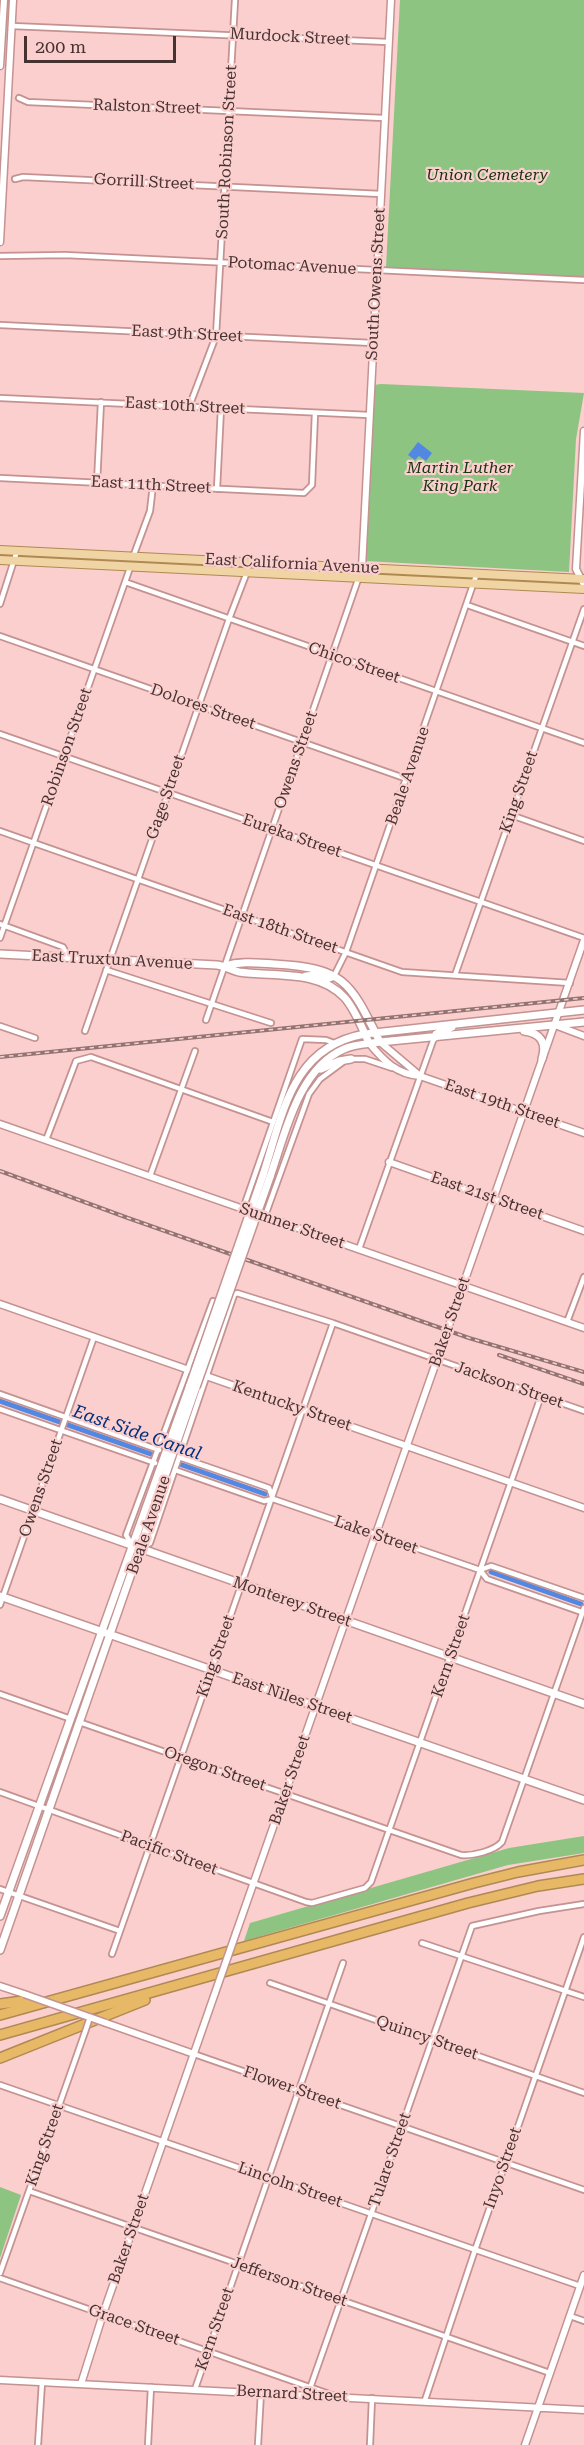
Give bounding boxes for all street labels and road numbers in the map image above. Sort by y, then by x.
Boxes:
street label: Murdock Street [229,24,351,50]
street label: South Robinson Street [213,64,241,240]
street label: Ralston Street [93,96,201,118]
street label: Gorrill Street [93,170,195,194]
street label: South Owens Street [362,207,390,361]
street label: Potomac Avenue [227,253,357,279]
street label: East 9th Street [131,321,243,347]
street label: East 10th Street [124,393,246,419]
street label: East 11th Street [90,472,212,498]
street label: East California Avenue [204,550,380,578]
street label: Chico Street [306,638,402,688]
street label: Dolores Street [148,680,258,734]
street label: Robinson Street [38,685,96,809]
street label: Owens Street [270,708,322,812]
street label: Beale Avenue [382,724,434,828]
street label: King Street [496,748,542,836]
street label: Gage Street [142,752,190,842]
street label: Eureka Street [240,810,344,862]
street label: East 18th Street [220,900,340,958]
street label: East Truxtun Avenue [31,946,193,974]
street label: East 19th Street [442,1075,562,1133]
street label: East 21st Street [428,1168,546,1224]
street label: Sumner Street [237,1199,347,1253]
street label: Baker Street [426,1274,474,1370]
street label: Jackson Street [452,1357,566,1413]
street label: Kentucky Street [230,1377,354,1435]
street label: Owens Street [15,1436,67,1540]
street label: Beale Avenue [123,1473,175,1577]
street label: Lake Street [332,1512,420,1558]
street label: Monterey Street [230,1573,354,1631]
street label: King Street [193,1612,239,1700]
street label: Kern Street [428,1612,474,1700]
street label: East Niles Street [229,1668,355,1728]
street label: Baker Street [266,1732,314,1828]
street label: Oregon Street [161,1743,269,1795]
street label: Pacific Street [118,1827,220,1879]
street label: Quincy Street [374,2012,480,2064]
street label: Flower Street [241,2062,343,2114]
street label: King Street [22,2101,68,2189]
street label: Tulare Street [365,2110,415,2210]
street label: Inyo Street [480,2125,526,2211]
street label: Lincoln Street [235,2158,345,2212]
street label: Baker Street [105,2191,153,2287]
street label: Jefferson Street [228,2253,350,2311]
street label: Kern Street [192,2285,238,2373]
street label: Grace Street [86,2300,182,2350]
street label: Bernard Street [236,2381,348,2407]

